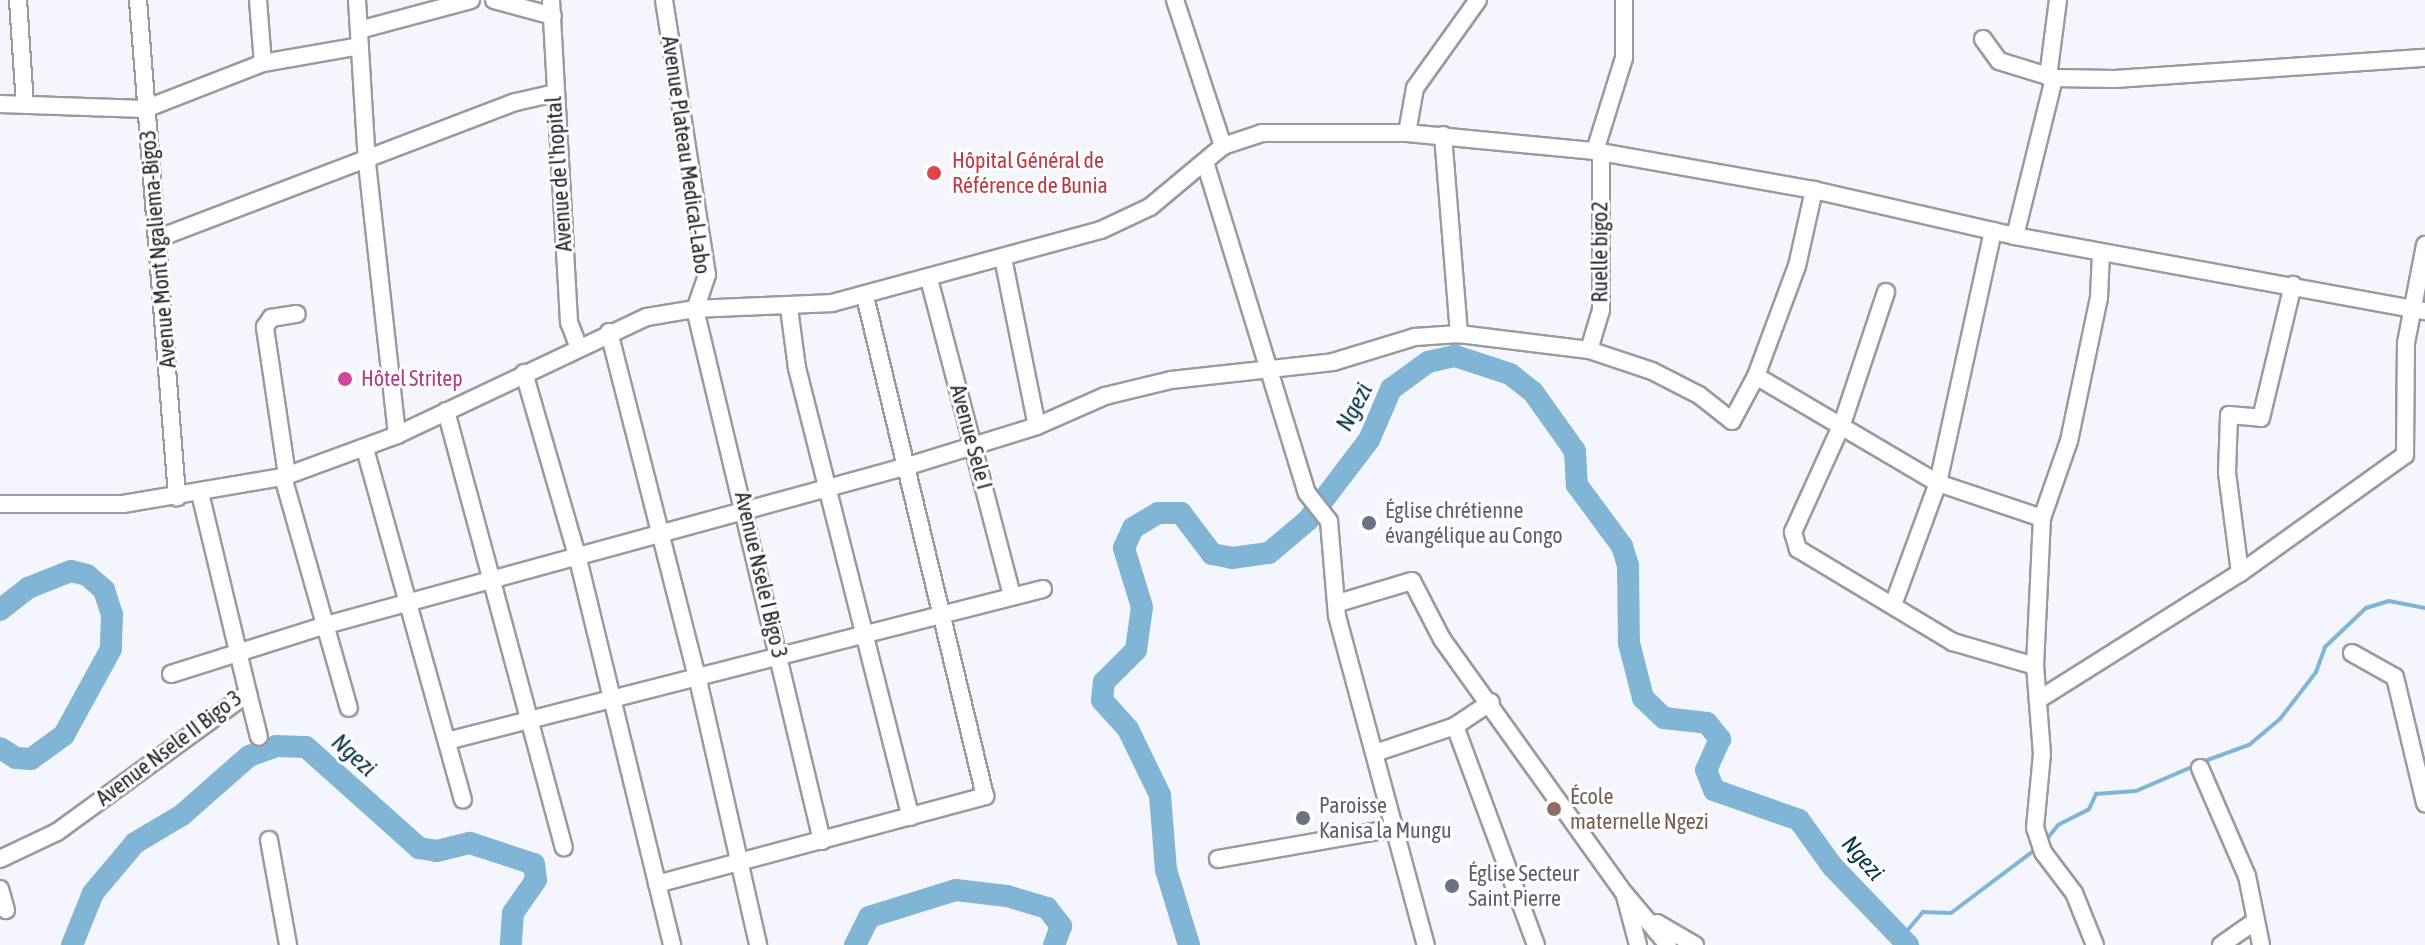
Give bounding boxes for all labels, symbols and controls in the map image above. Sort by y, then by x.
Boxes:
street label: Avenue Plateau Medical-Labo [656,34,716,276]
street label: Avenue de l'hopital [540,95,578,253]
street label: Avenue Mont Ngaliema-Bigo3 [134,129,182,369]
place label: Hôpital Général de Référence de Bunia [952,147,1108,198]
marker: Hôpital Général de Référence de Bunia [923,162,945,184]
street label: Ruelle bigo2 [1587,201,1613,303]
place label: Hôtel Stritep [361,366,463,392]
marker: Hôtel Stritep [336,370,354,388]
water label: Ngezi [1330,378,1378,436]
street label: Avenue Sele I [944,382,998,492]
street label: Avenue Nsele I Bigo 3 [729,489,793,661]
place label: Église chrétienne évangélique au Congo [1385,497,1563,548]
marker: Église chrétienne évangélique au Congo [1360,514,1378,532]
street label: Avenue Nsele II Bigo 3 [91,685,247,811]
water label: Ngezi [326,728,382,782]
place label: École maternelle Ngezi [1570,783,1709,834]
place label: Paroisse Kanisa la Mungu [1319,792,1452,844]
marker: École maternelle Ngezi [1545,800,1563,818]
marker: Paroisse Kanisa la Mungu [1294,809,1312,827]
water label: Ngezi [1836,830,1890,886]
place label: Église Secteur Saint Pierre [1468,860,1579,912]
marker: Église Secteur Saint Pierre [1443,877,1461,895]

